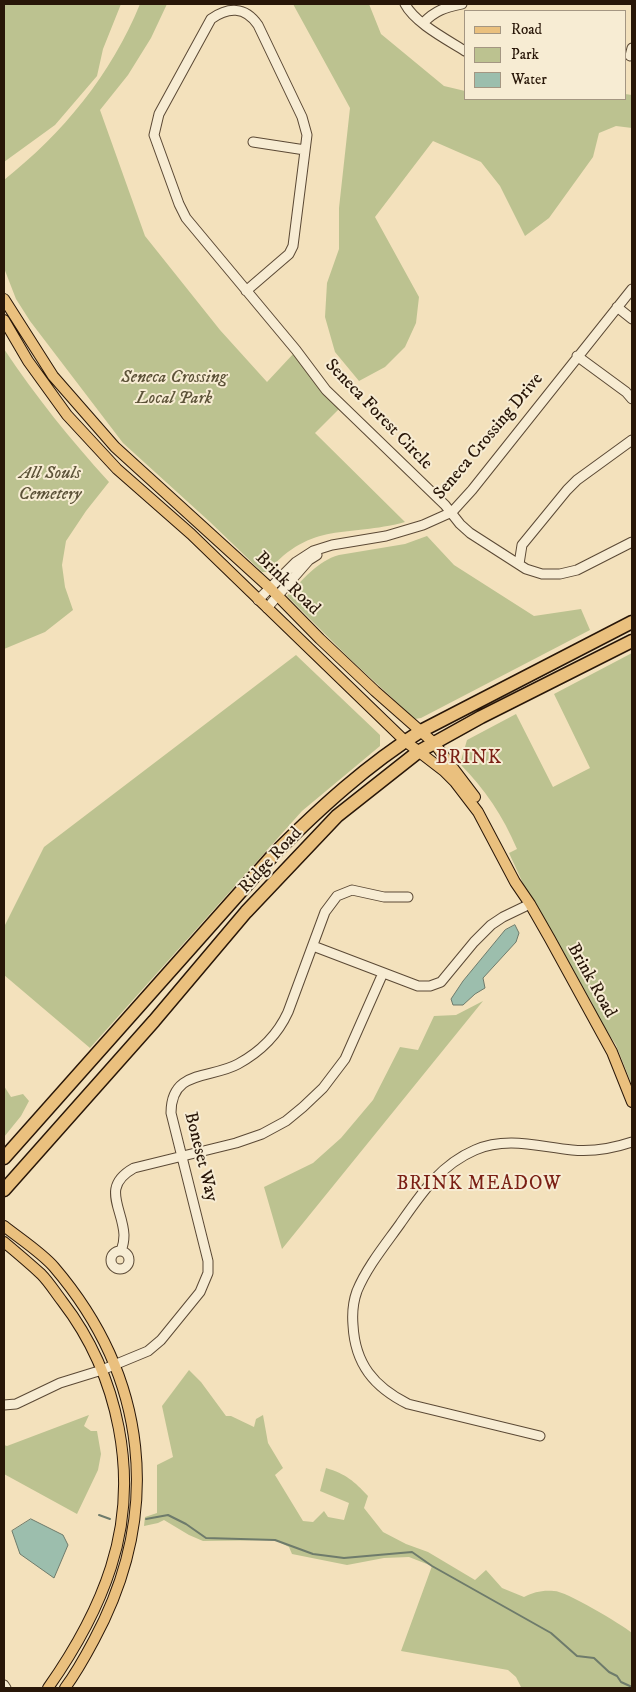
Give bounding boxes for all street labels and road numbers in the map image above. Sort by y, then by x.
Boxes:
street label: Seneca Forest Circle [320,355,436,475]
street label: Seneca Crossing Drive [430,369,548,505]
street label: Brink Road [250,548,324,620]
street label: Ridge Road [235,823,307,899]
street label: Brink Road [562,940,620,1022]
street label: Boneset Way [178,1110,222,1204]

